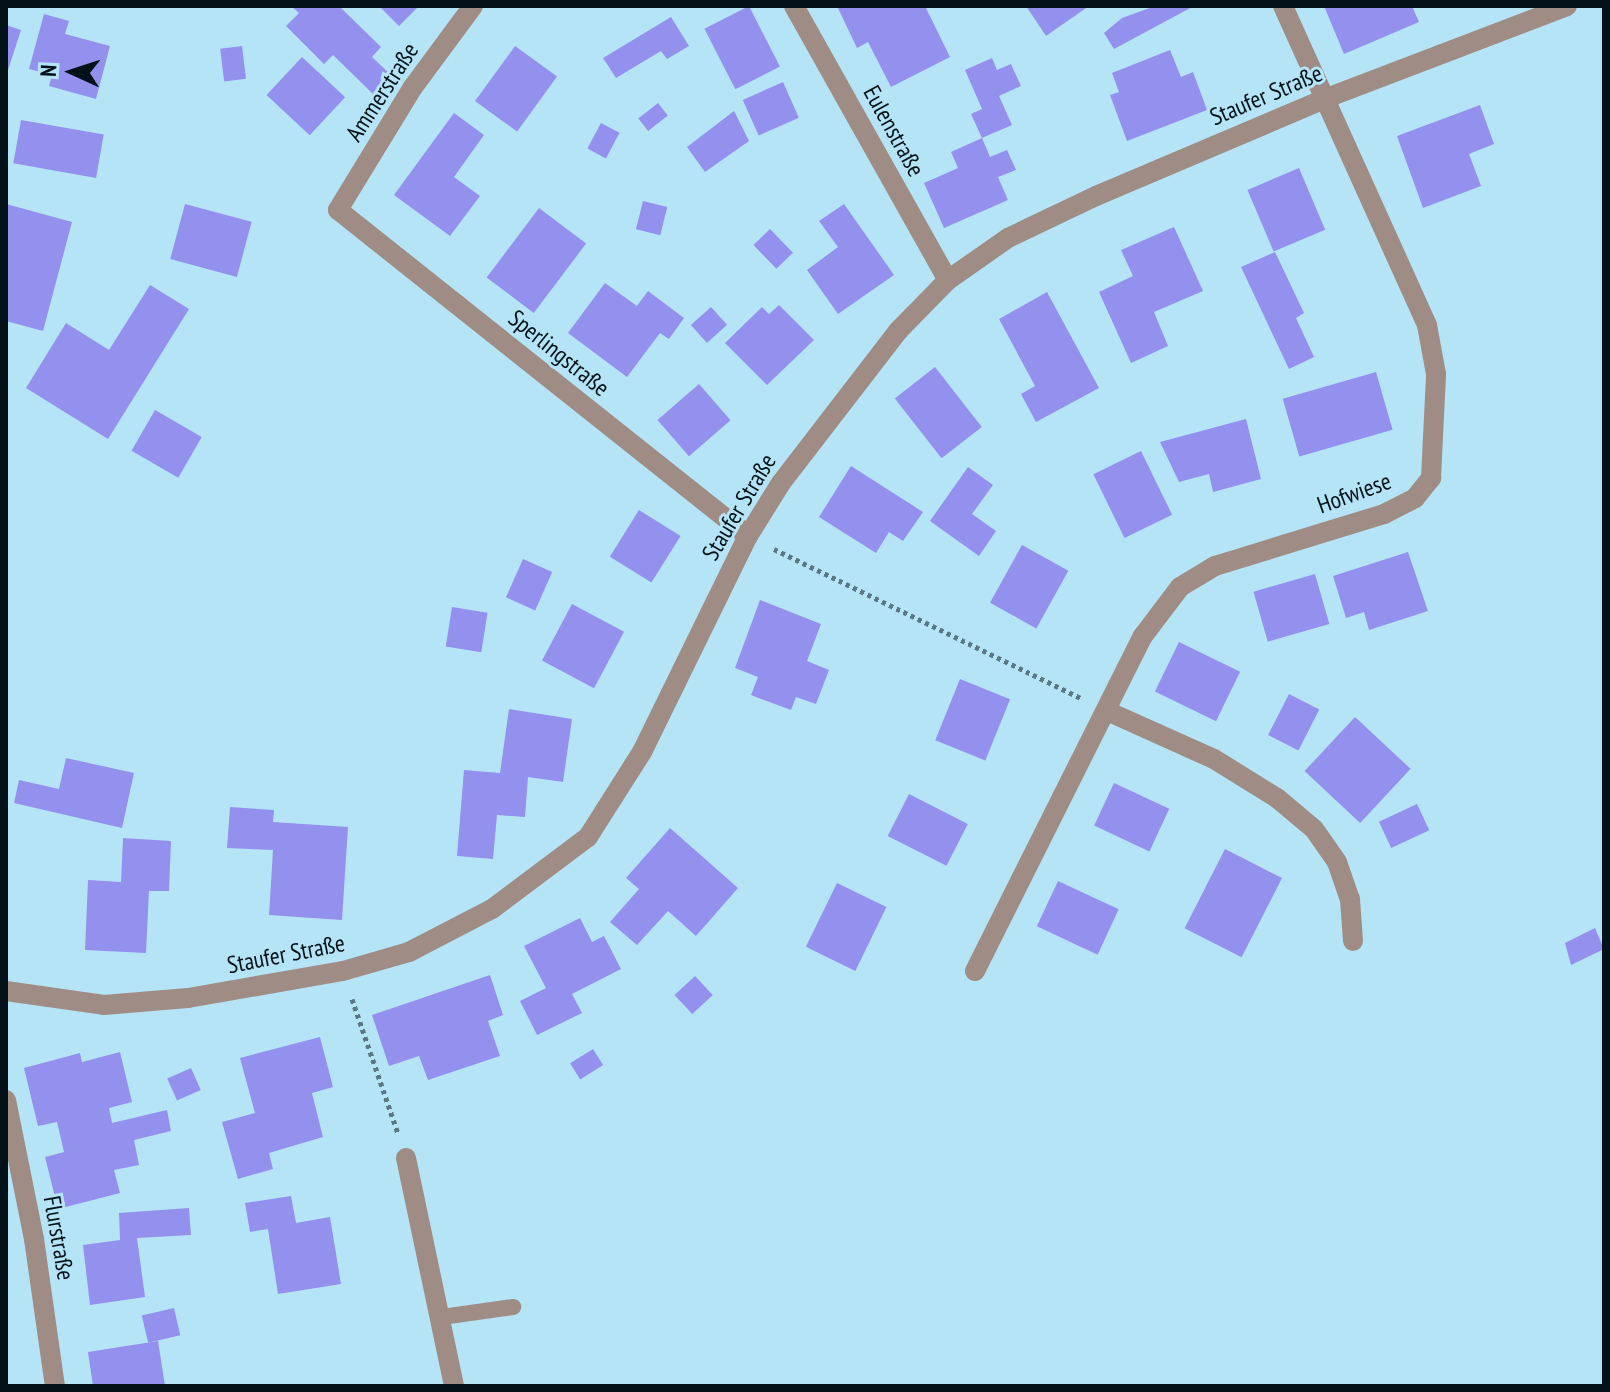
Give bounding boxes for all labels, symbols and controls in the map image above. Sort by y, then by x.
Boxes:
north arrow [32,32,112,112]
street label: Ammerstraße [340,37,424,147]
street label: Staufer Straße [1206,58,1326,132]
text: N [34,64,62,77]
street label: Eulenstraße [857,81,931,181]
street label: Sperlingstraße [503,304,615,402]
street label: Staufer Straße [696,449,782,565]
street label: Hofwiese [1313,466,1395,520]
street label: Staufer Straße [225,929,347,979]
street label: Flurstraße [37,1194,81,1282]

